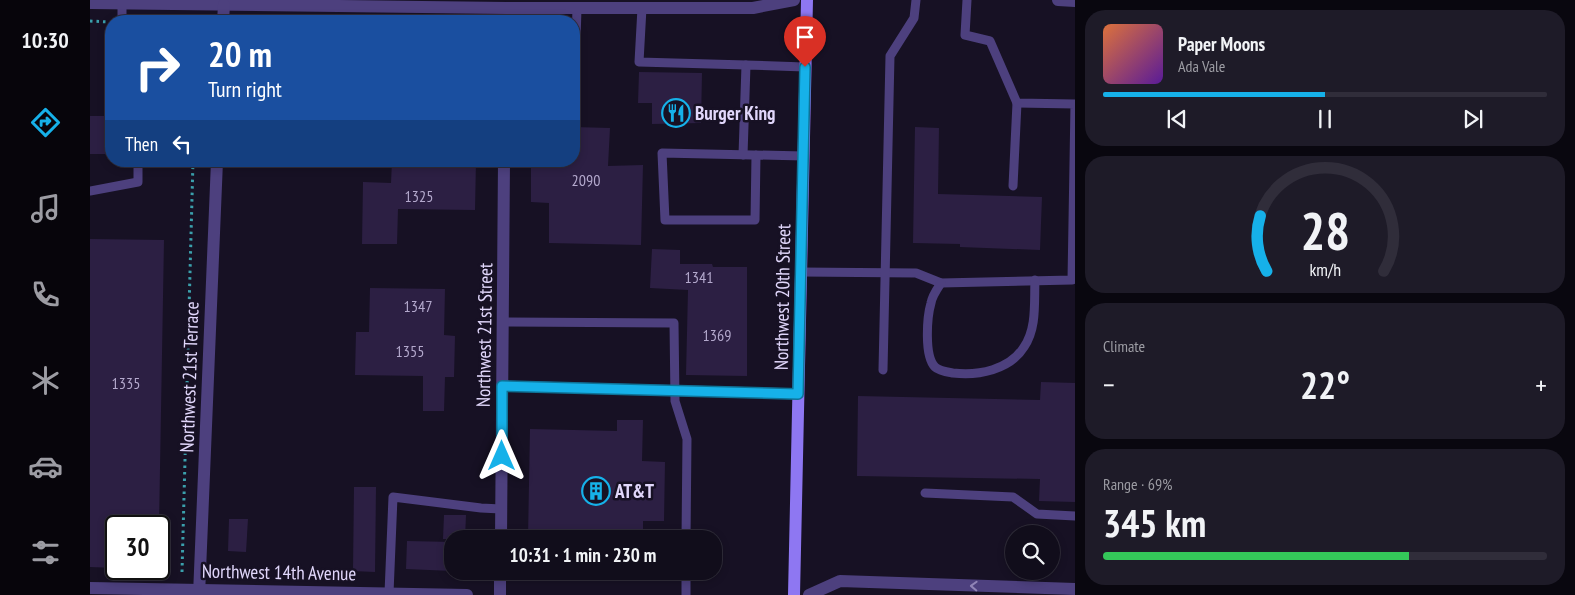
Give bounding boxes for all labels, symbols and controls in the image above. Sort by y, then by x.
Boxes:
pin [784,16,826,67]
icon: arrive [791,23,819,51]
text: 10:30 [21,26,69,54]
text: 20 m [208,31,272,77]
text: Paper Moons [1178,32,1265,56]
icon: right [125,35,190,100]
text: Ada Vale [1178,56,1225,76]
text: Turn right [208,75,282,103]
restaurant icon: Burger King [661,98,691,128]
place label: Burger King [695,101,775,125]
icon: directions [28,105,63,140]
icon: previous [1163,105,1191,133]
icon: pause [1311,105,1339,133]
icon: next [1459,105,1487,133]
icon: left [168,130,196,158]
text: Then [125,132,158,156]
house number: 2090 [572,170,600,190]
house number: 1325 [405,186,433,206]
icon: music [28,191,63,226]
text: 28 [1300,197,1350,264]
street label: Northwest 20th Street [769,223,795,370]
text: km/h [1309,258,1341,281]
street label: Northwest 21st Street [471,262,497,407]
house number: 1341 [685,267,713,287]
icon: phone [28,277,63,312]
house number: 1347 [404,296,432,316]
street label: Northwest 21st Terrace [174,301,204,453]
house number: 1369 [703,325,731,345]
text: Climate [1103,336,1145,356]
house number: 1355 [396,341,424,361]
text: 22° [1300,360,1350,409]
icon: climate [28,363,63,398]
text: − [1103,366,1115,403]
text: + [1535,366,1547,403]
house number: 1335 [112,373,140,393]
position arrow [475,429,527,481]
icon: car [28,449,63,484]
text: Range · 69% [1103,474,1172,494]
building icon: AT&T [581,476,611,506]
place label: AT&T [614,479,654,503]
text: 345 km [1103,498,1206,547]
speed limit sign: 30 [105,515,170,580]
map controls [1005,525,1060,580]
button: search [1005,525,1060,580]
icon: filters [28,535,63,570]
text: 10:31 · 1 min · 230 m [510,543,656,567]
street label: Northwest 14th Avenue [202,559,357,585]
one-way arrow [970,580,978,591]

